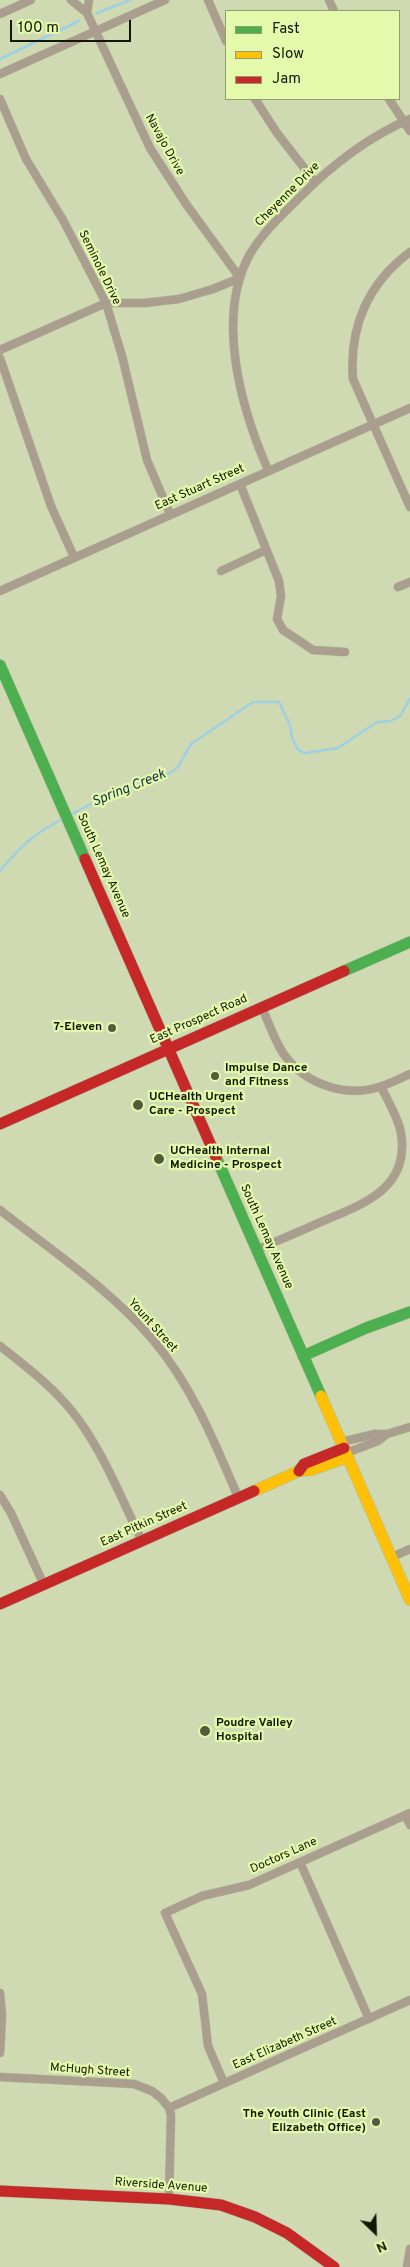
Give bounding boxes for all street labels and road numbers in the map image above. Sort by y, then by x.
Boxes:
street label: Navajo Drive [141,112,187,178]
street label: Cheyenne Drive [253,160,323,230]
street label: Seminole Drive [75,228,123,308]
street label: East Stuart Street [153,462,247,514]
street label: South Lemay Avenue [73,811,133,921]
street label: East Prospect Road [148,992,250,1048]
street label: South Lemay Avenue [236,1182,296,1292]
street label: Yount Street [124,1296,180,1356]
street label: East Pitkin Street [98,1499,190,1551]
street label: Doctors Lane [248,1835,320,1877]
street label: East Elizabeth Street [231,2015,339,2073]
street label: McHugh Street [50,2061,130,2081]
street label: Riverside Avenue [114,2176,208,2196]

